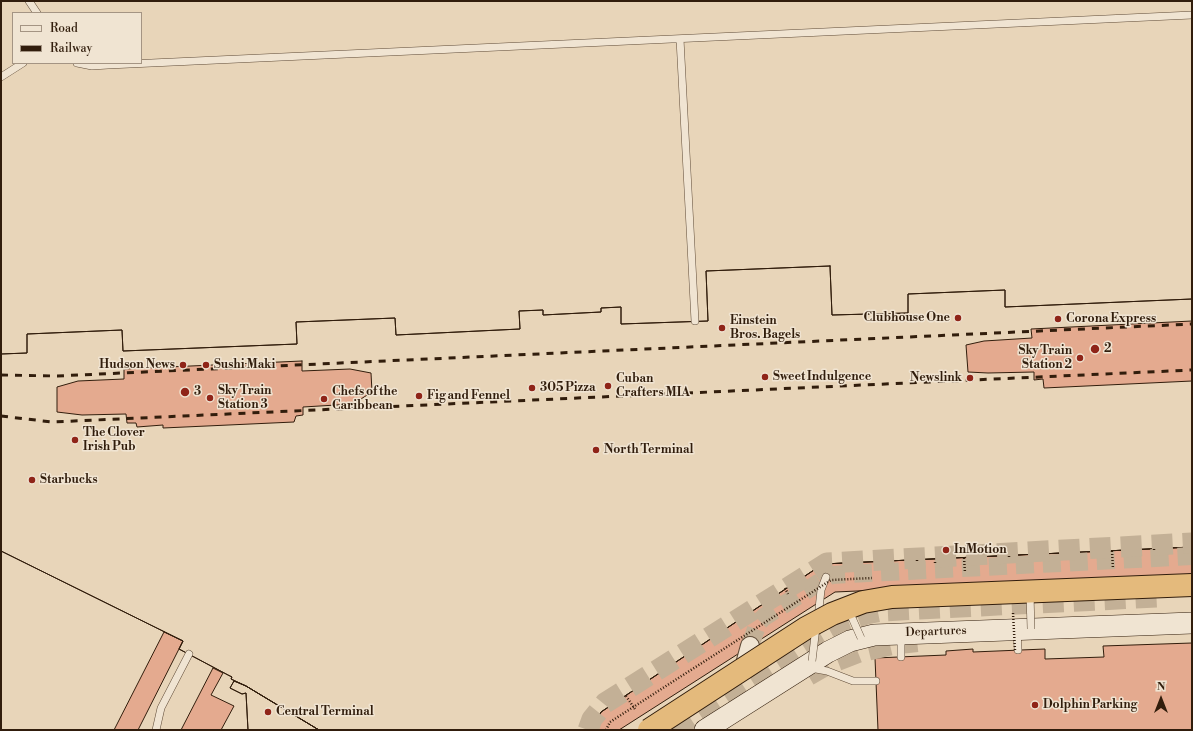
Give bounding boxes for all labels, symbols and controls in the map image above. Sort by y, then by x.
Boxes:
legend [12,12,142,64]
text: Road [50,21,78,36]
text: Railway [50,41,92,56]
place label: Clubhouse One [864,311,950,325]
place label: Corona Express [1066,312,1156,326]
marker: Clubhouse One [953,313,963,323]
place label: Einstein Bros. Bagels [730,314,800,342]
marker: Corona Express [1053,314,1063,324]
marker: Einstein Bros. Bagels [717,323,727,333]
place label: 2 [1104,342,1111,356]
marker: 2 [1089,343,1101,355]
place label: Sky Train Station 2 [1019,344,1072,372]
marker: Sky Train Station 2 [1075,353,1085,363]
place label: Hudson News [99,358,175,372]
place label: Sushi Maki [214,358,275,372]
marker: Hudson News [178,360,188,370]
marker: Sushi Maki [201,360,211,370]
place label: Sweet Indulgence [773,370,871,384]
place label: Newslink [910,371,962,385]
place label: Cuban Crafters MIA [616,372,690,400]
marker: Sweet Indulgence [760,372,770,382]
marker: Newslink [965,373,975,383]
place label: 305 Pizza [540,381,595,395]
marker: Cuban Crafters MIA [603,381,613,391]
marker: 305 Pizza [527,383,537,393]
place label: Sky Train Station 3 [218,384,271,412]
place label: 3 [194,385,201,399]
place label: Chefs of the Caribbean [332,385,397,413]
marker: 3 [179,386,191,398]
place label: Fig and Fennel [427,389,510,403]
marker: Fig and Fennel [414,391,424,401]
marker: Sky Train Station 3 [205,393,215,403]
marker: Chefs of the Caribbean [319,394,329,404]
place label: The Clover Irish Pub [83,426,145,454]
marker: The Clover Irish Pub [70,435,80,445]
place label: North Terminal [604,443,693,457]
marker: North Terminal [591,445,601,455]
place label: Starbucks [40,473,98,487]
marker: Starbucks [27,475,37,485]
place label: InMotion [954,543,1007,557]
marker: InMotion [941,545,951,555]
street label: Departures [905,624,967,640]
north arrow [1141,679,1181,719]
text: N [1157,680,1165,694]
place label: Dolphin Parking [1043,698,1137,712]
marker: Dolphin Parking [1030,700,1040,710]
place label: Central Terminal [276,705,374,719]
marker: Central Terminal [263,707,273,717]

